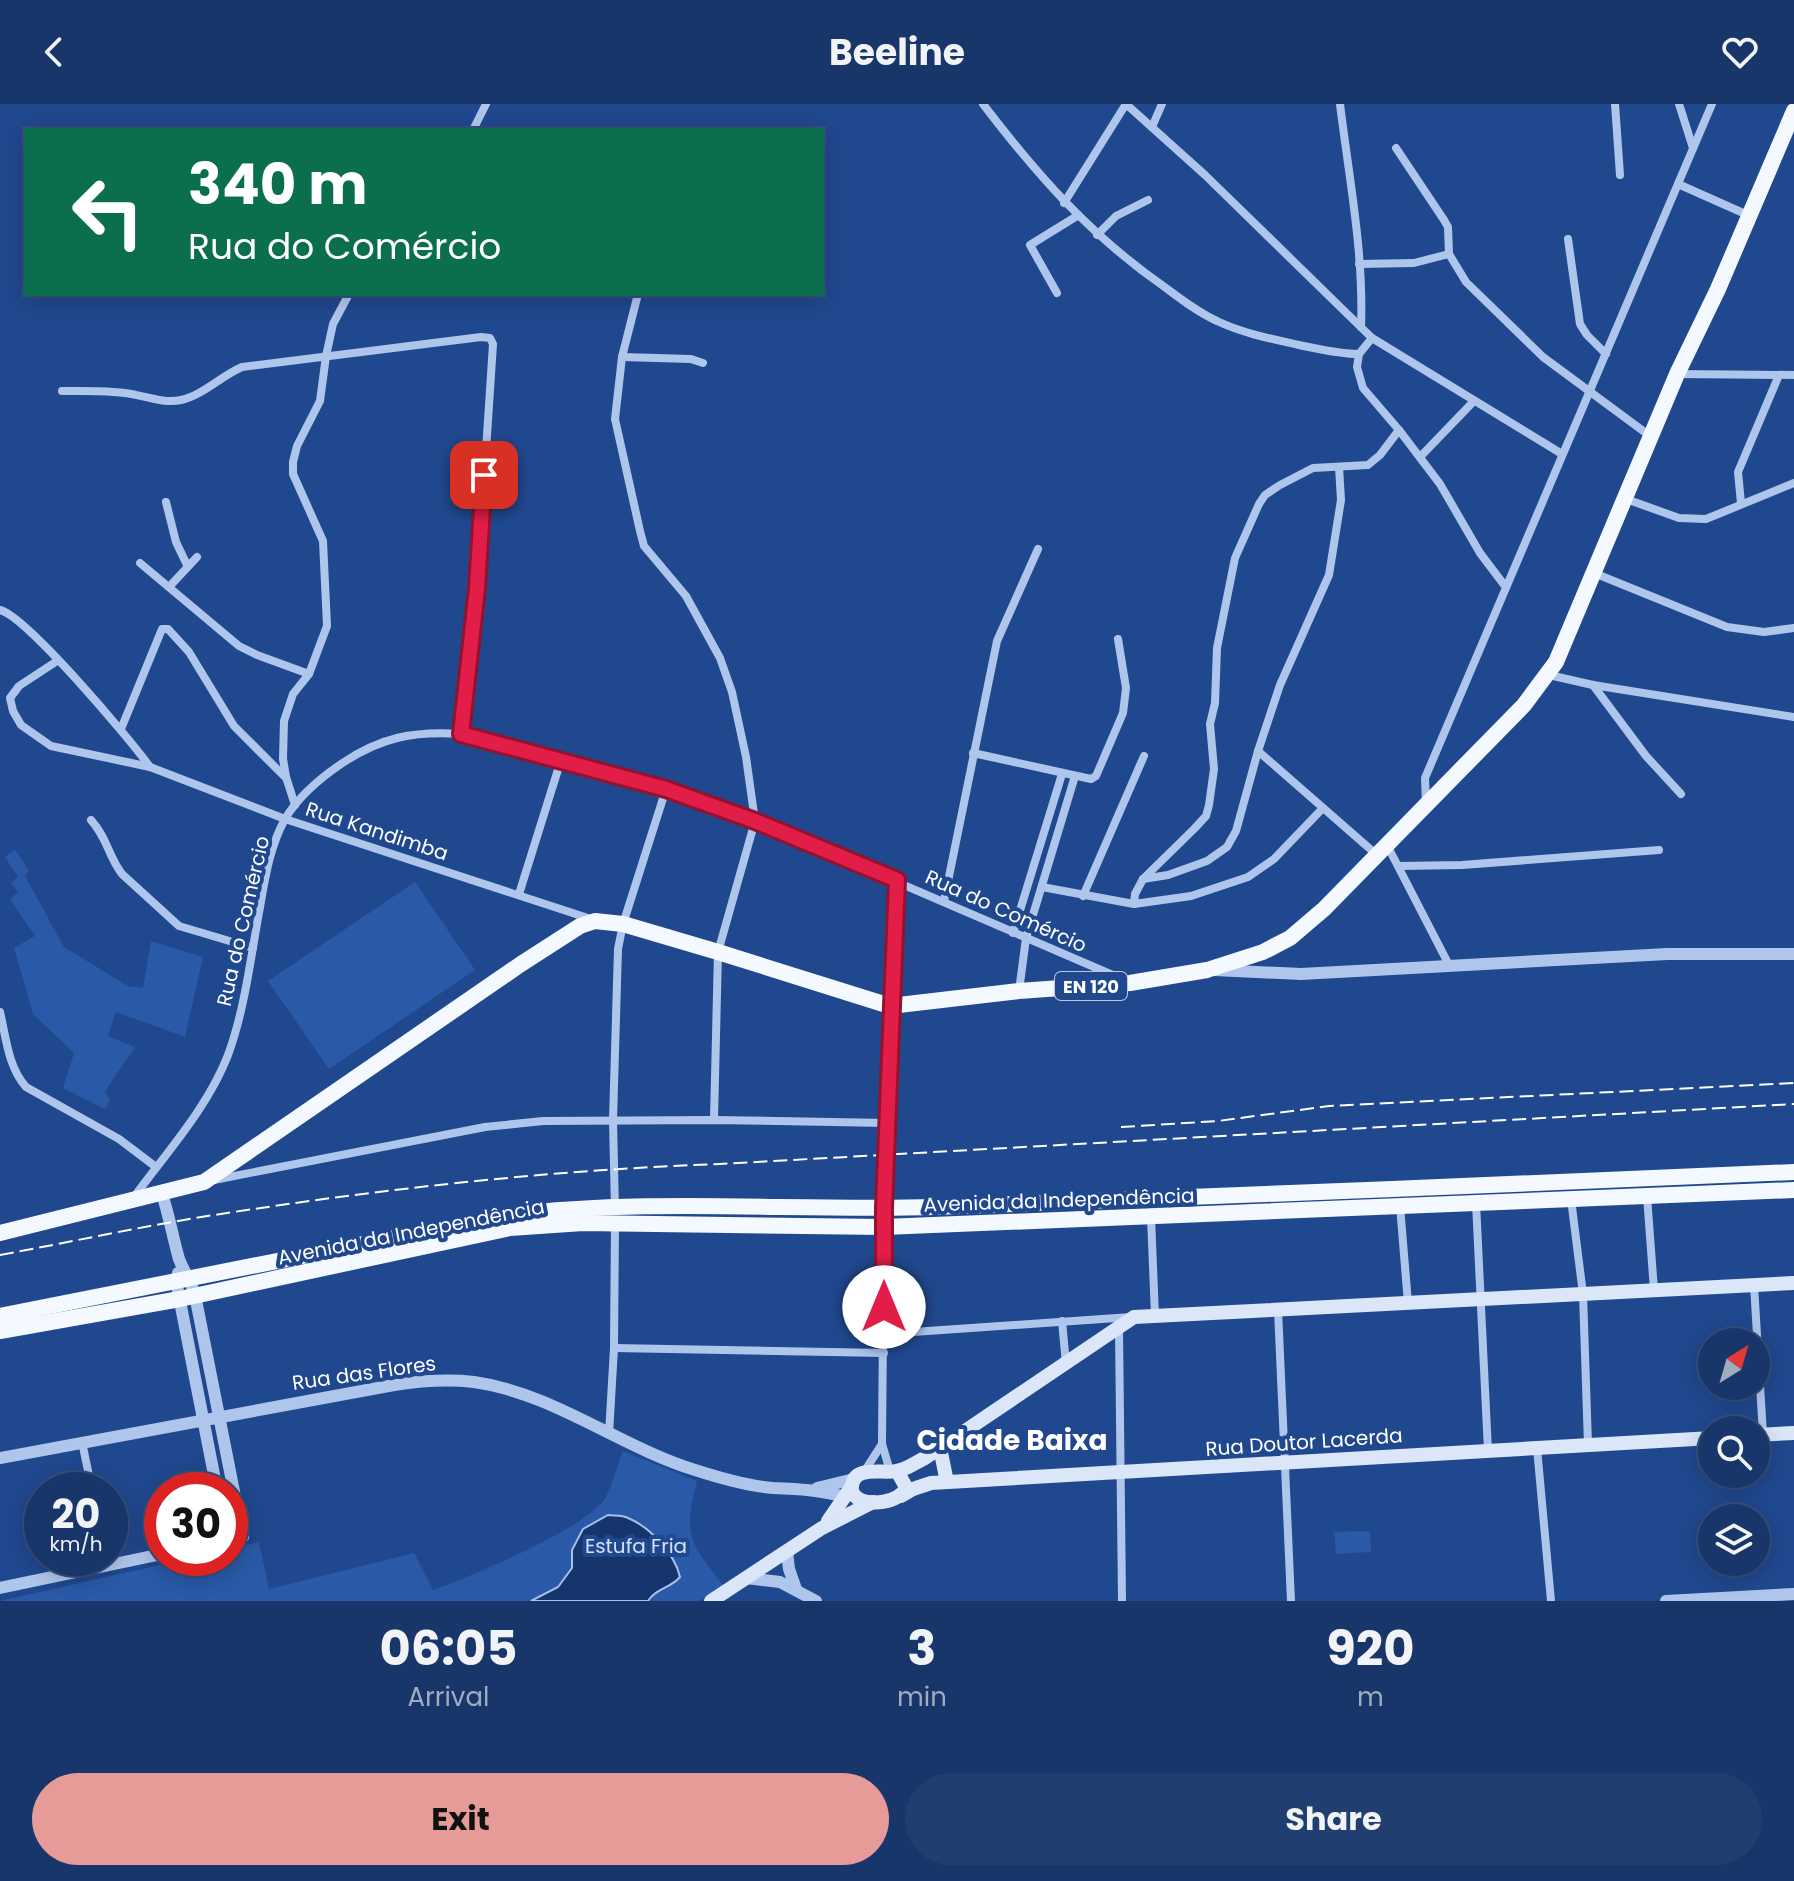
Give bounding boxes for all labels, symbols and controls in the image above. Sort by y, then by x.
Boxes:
text: Beeline [829,27,965,78]
icon: back [32,30,76,74]
icon: heart [1718,30,1762,74]
text: 340 m [188,145,367,224]
icon: left [56,160,160,264]
text: Rua do Comércio [188,221,501,272]
pin [450,441,518,509]
icon: arrive [462,453,506,497]
street label: Rua Kandimba [302,795,452,867]
street label: Rua do Comércio [210,833,276,1009]
street label: Rua do Comércio [921,863,1091,959]
road number: EN 120 [1055,972,1127,1000]
street label: Avenida da Independência [923,1181,1195,1219]
street label: Avenida da Independência [275,1192,547,1272]
position arrow [842,1265,926,1349]
north arrow [1698,1328,1770,1400]
map controls [1698,1328,1770,1576]
street label: Rua das Flores [290,1349,438,1397]
button: search [1698,1416,1770,1488]
district label: Cidade Baixa [916,1421,1108,1460]
street label: Rua Doutor Lacerda [1204,1421,1404,1463]
speed limit sign: 30 [144,1472,248,1576]
text: 20 [52,1486,100,1542]
button: layers [1698,1504,1770,1576]
text: km/h [49,1530,103,1558]
park label: Estufa Fria [585,1532,687,1560]
text: 06:05 [379,1615,517,1682]
text: 3 [907,1615,936,1682]
text: 920 [1326,1615,1414,1682]
text: Arrival [408,1679,489,1715]
text: min [897,1679,947,1715]
text: m [1357,1679,1384,1715]
button: Exit [32,1773,889,1865]
button: Share [905,1773,1762,1865]

